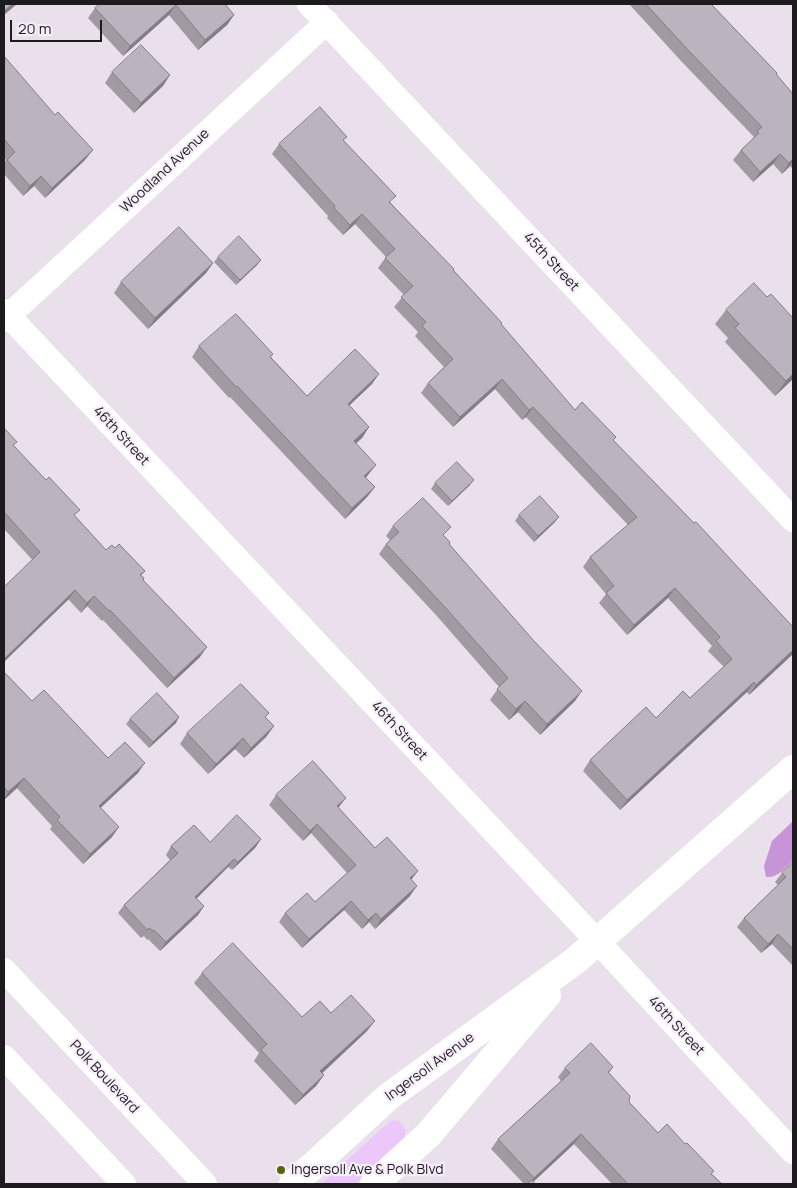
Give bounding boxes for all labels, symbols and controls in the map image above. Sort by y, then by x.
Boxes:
scale bar [12,10,105,42]
text: 20 m [18,18,51,39]
street label: Woodland Avenue [117,125,213,217]
street label: 45th Street [520,229,582,295]
street label: 46th Street [89,403,153,469]
street label: 46th Street [367,698,431,764]
street label: 46th Street [644,993,708,1059]
street label: Ingersoll Avenue [382,1029,478,1105]
street label: Polk Boulevard [66,1037,142,1117]
place label: Ingersoll Ave & Polk Blvd [291,1162,444,1178]
marker: Ingersoll Ave & Polk Blvd [275,1164,287,1176]

